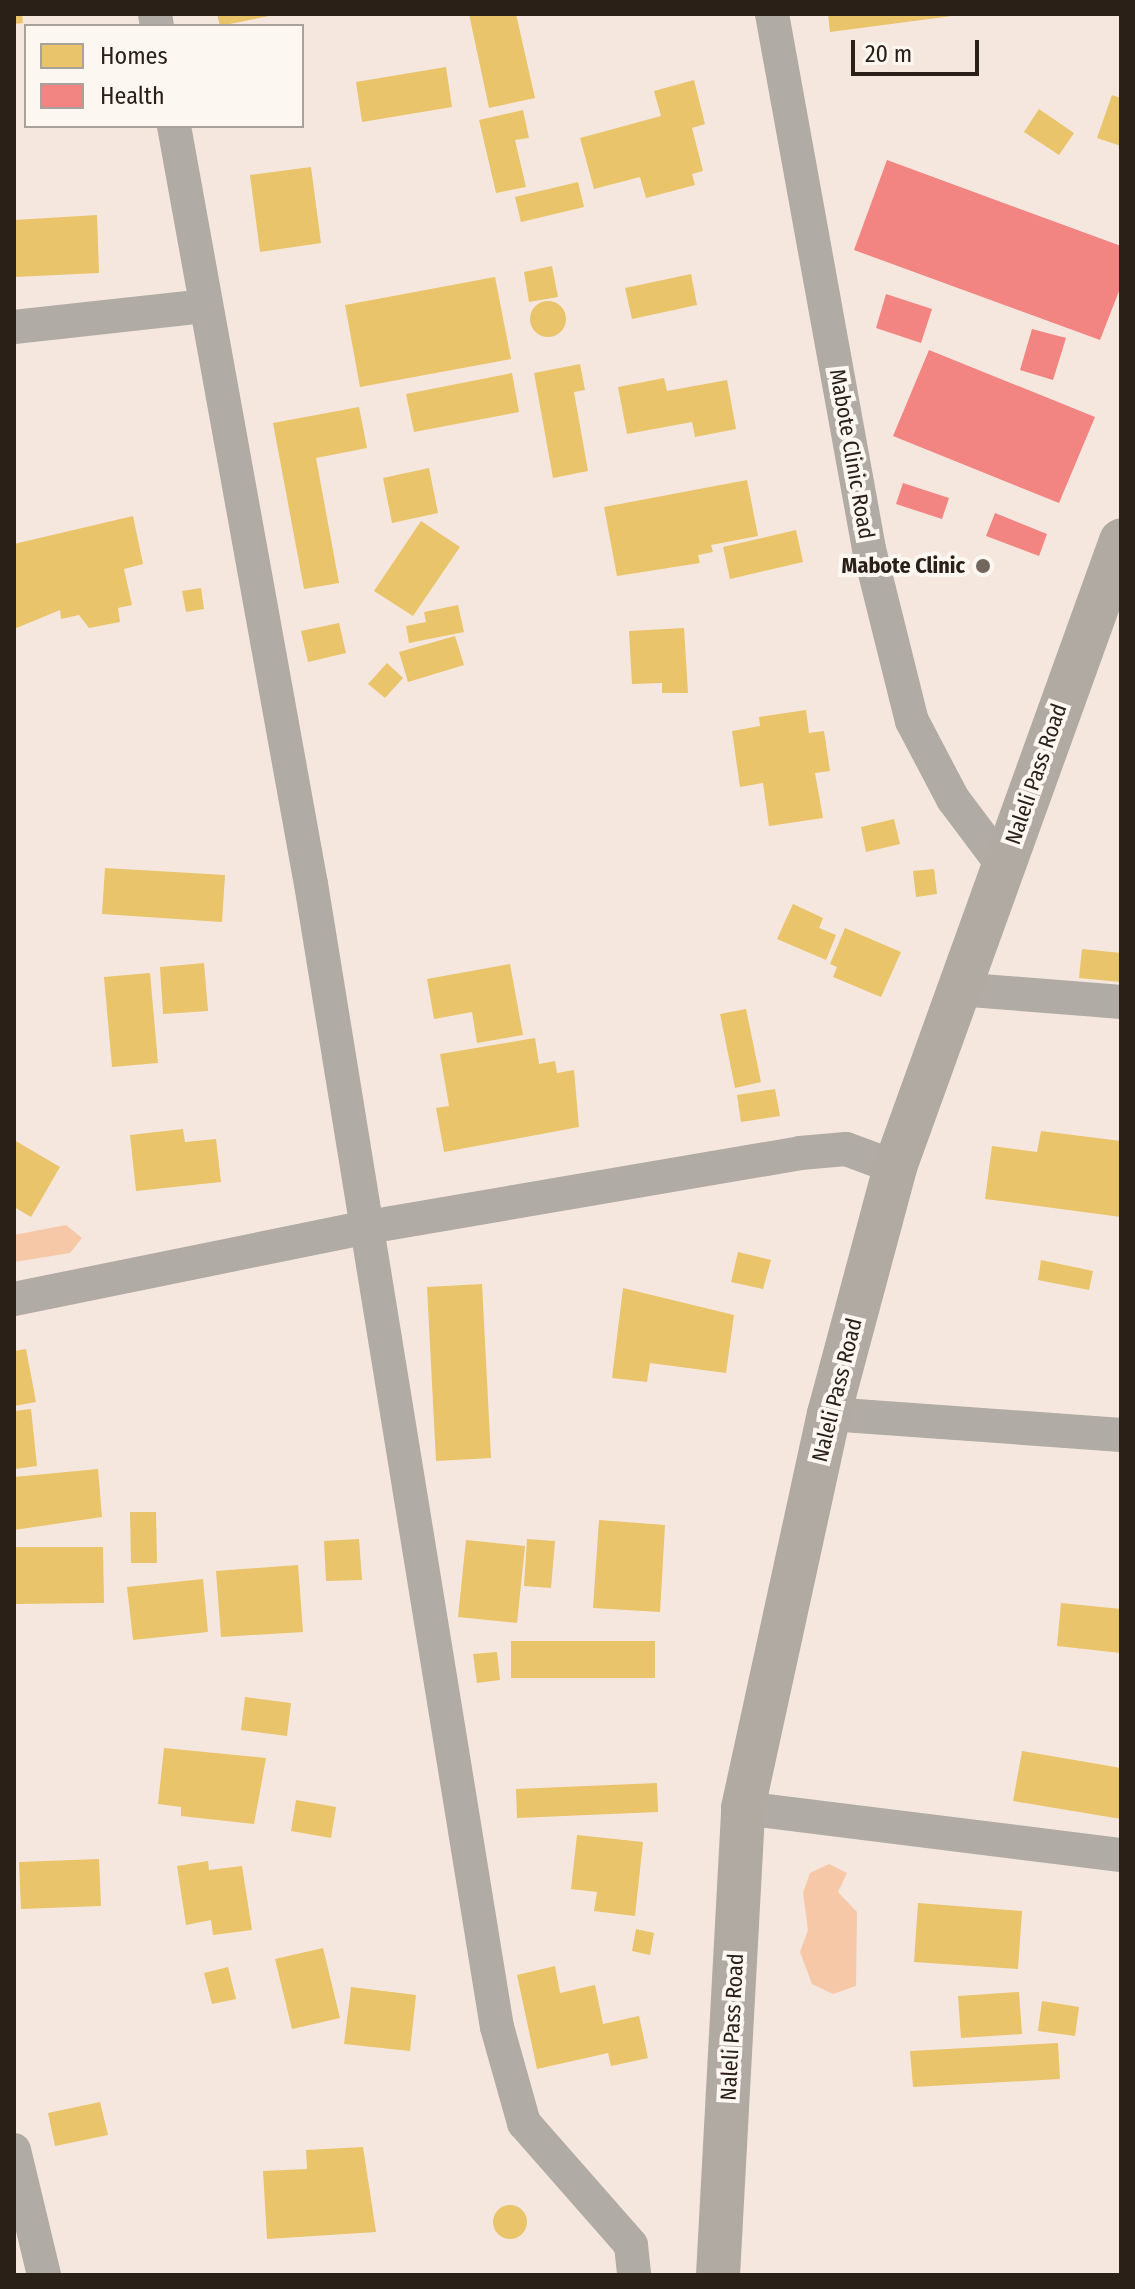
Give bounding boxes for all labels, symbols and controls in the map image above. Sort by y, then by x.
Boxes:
legend [24,24,304,128]
scale bar [855,24,983,74]
text: 20 m [865,40,912,68]
text: Homes [100,42,168,70]
text: Health [100,82,165,110]
street label: Mabote Clinic Road [824,367,880,541]
place label: Mabote Clinic [842,553,965,579]
marker: Mabote Clinic [972,555,994,577]
street label: Naleli Pass Road [1000,700,1072,848]
street label: Naleli Pass Road [806,1315,868,1465]
street label: Naleli Pass Road [715,1953,749,2101]

